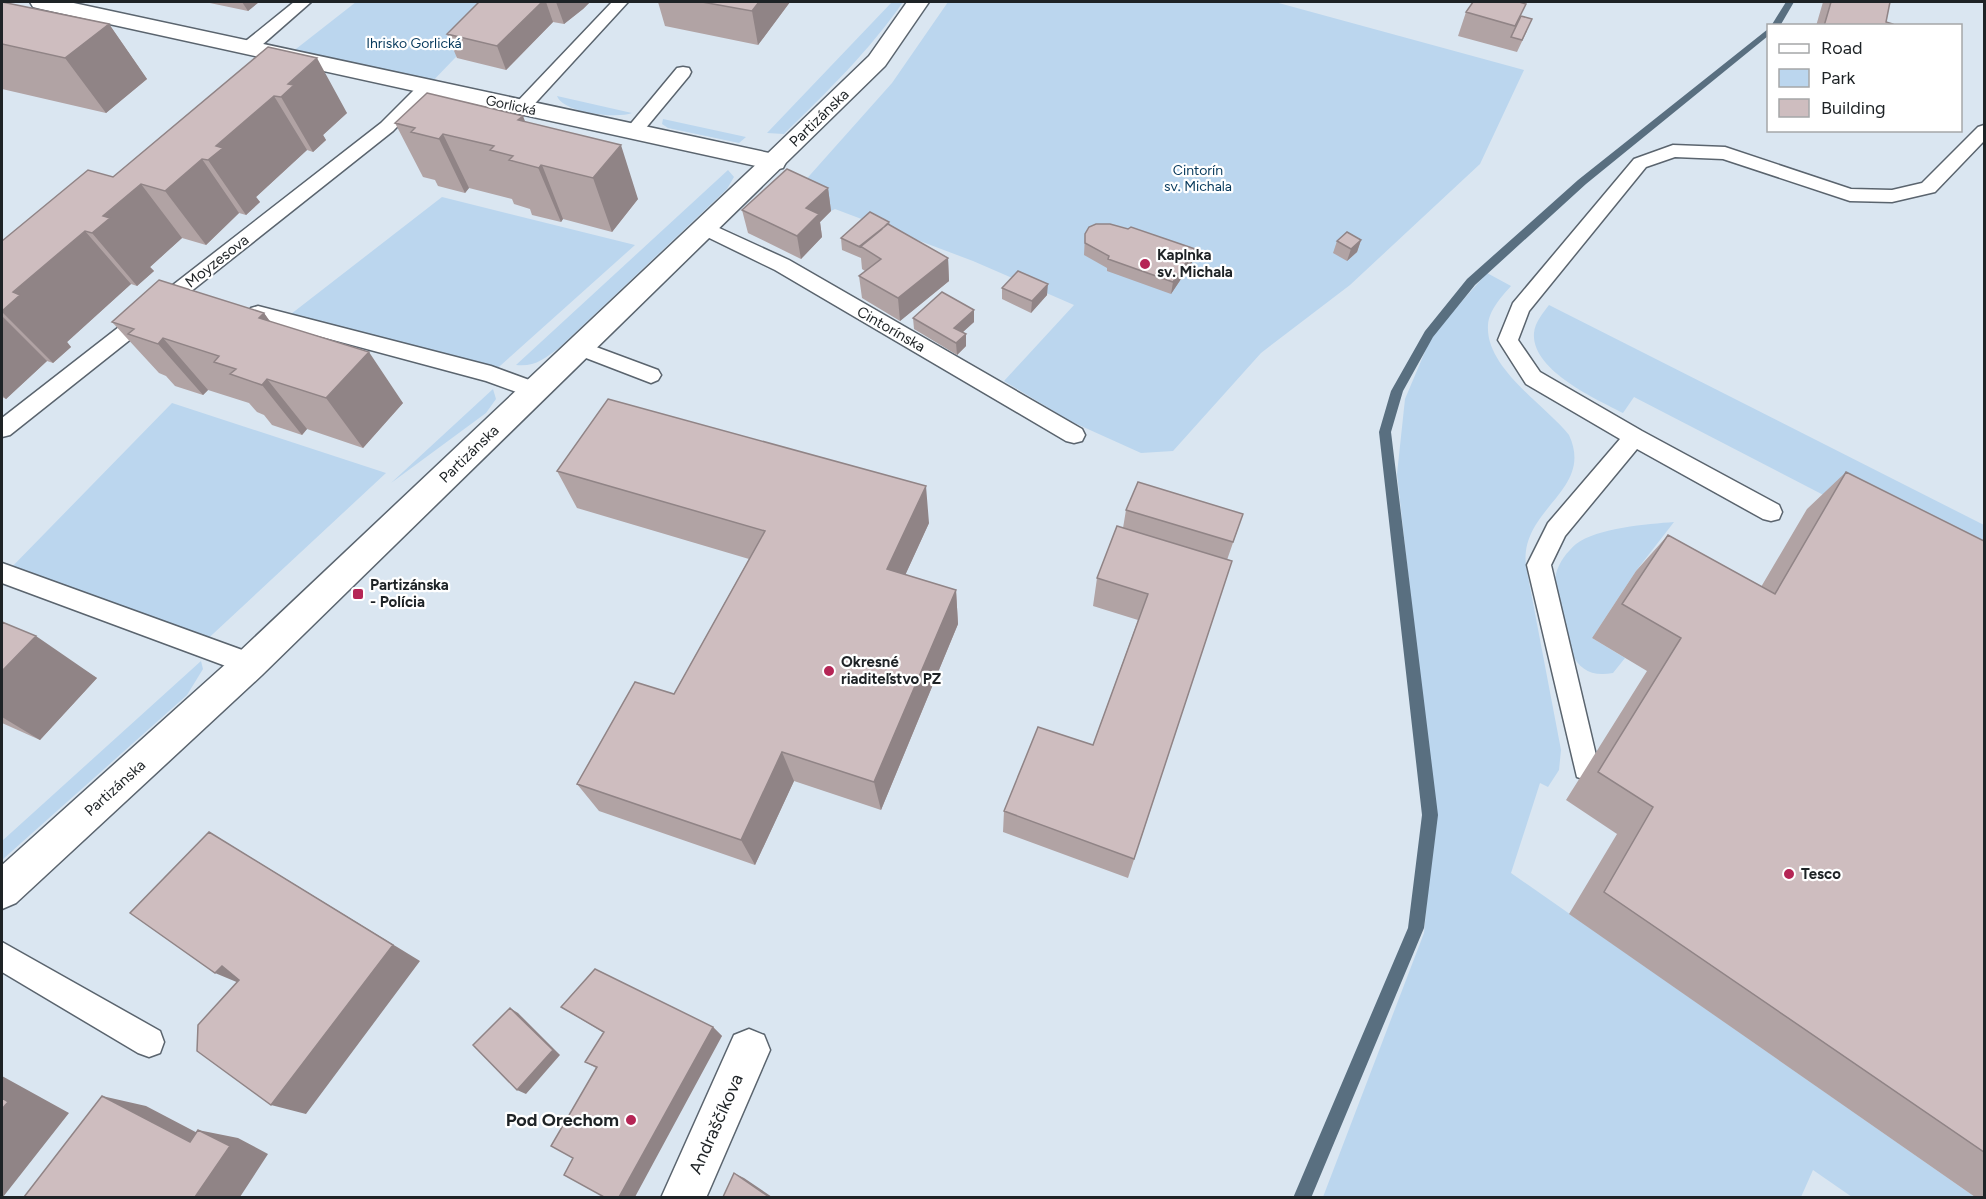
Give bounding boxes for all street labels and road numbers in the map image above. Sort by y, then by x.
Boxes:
street label: Partizánska [786,85,852,151]
street label: Gorlická [484,92,538,119]
street label: Moyzesova [182,231,252,291]
street label: Cintorínska [854,302,928,356]
street label: Partizánska [436,421,502,487]
street label: Partizánska [81,756,149,820]
street label: Andraščíkova [684,1070,748,1178]

